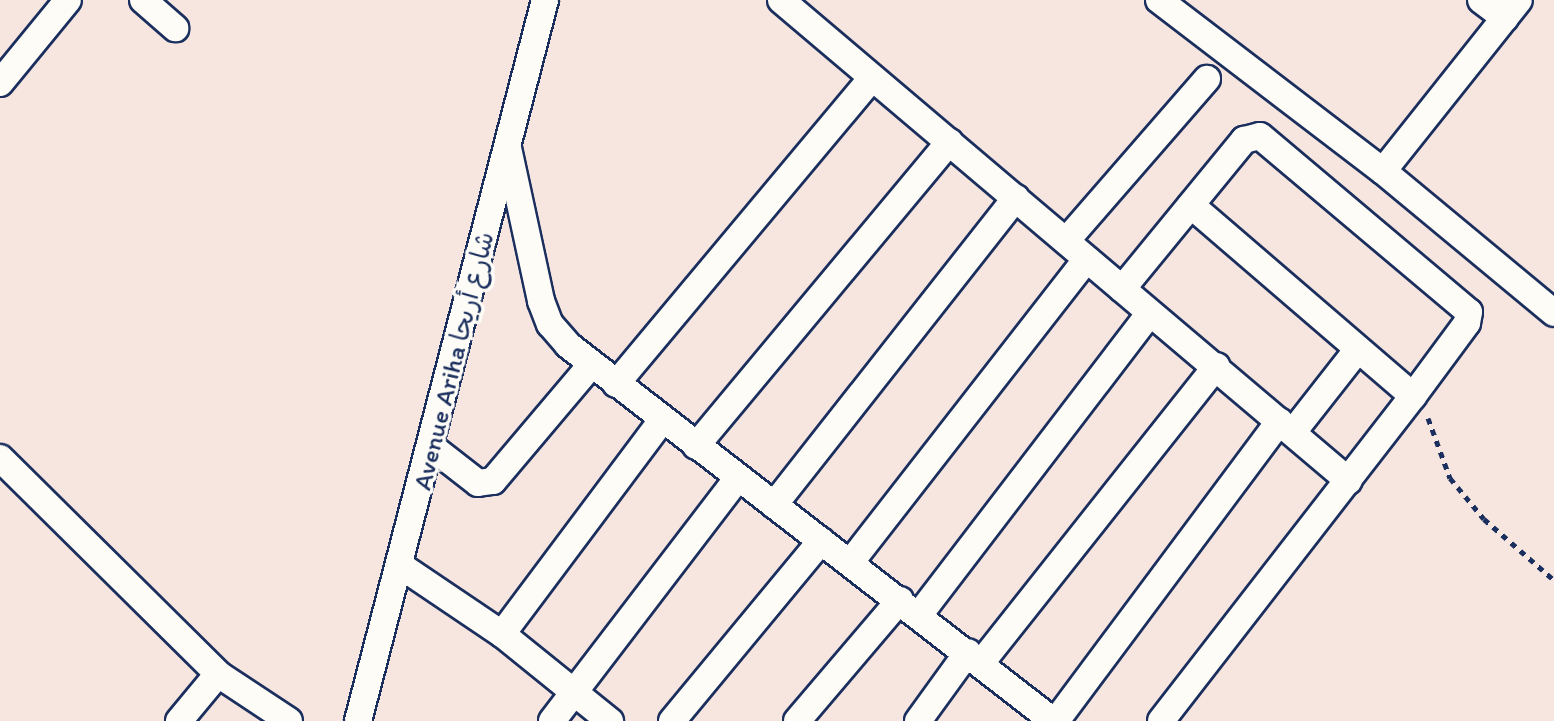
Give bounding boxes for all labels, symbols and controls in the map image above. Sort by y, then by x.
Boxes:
street label: Avenue Ariha شارع أريحا [407,229,501,493]

